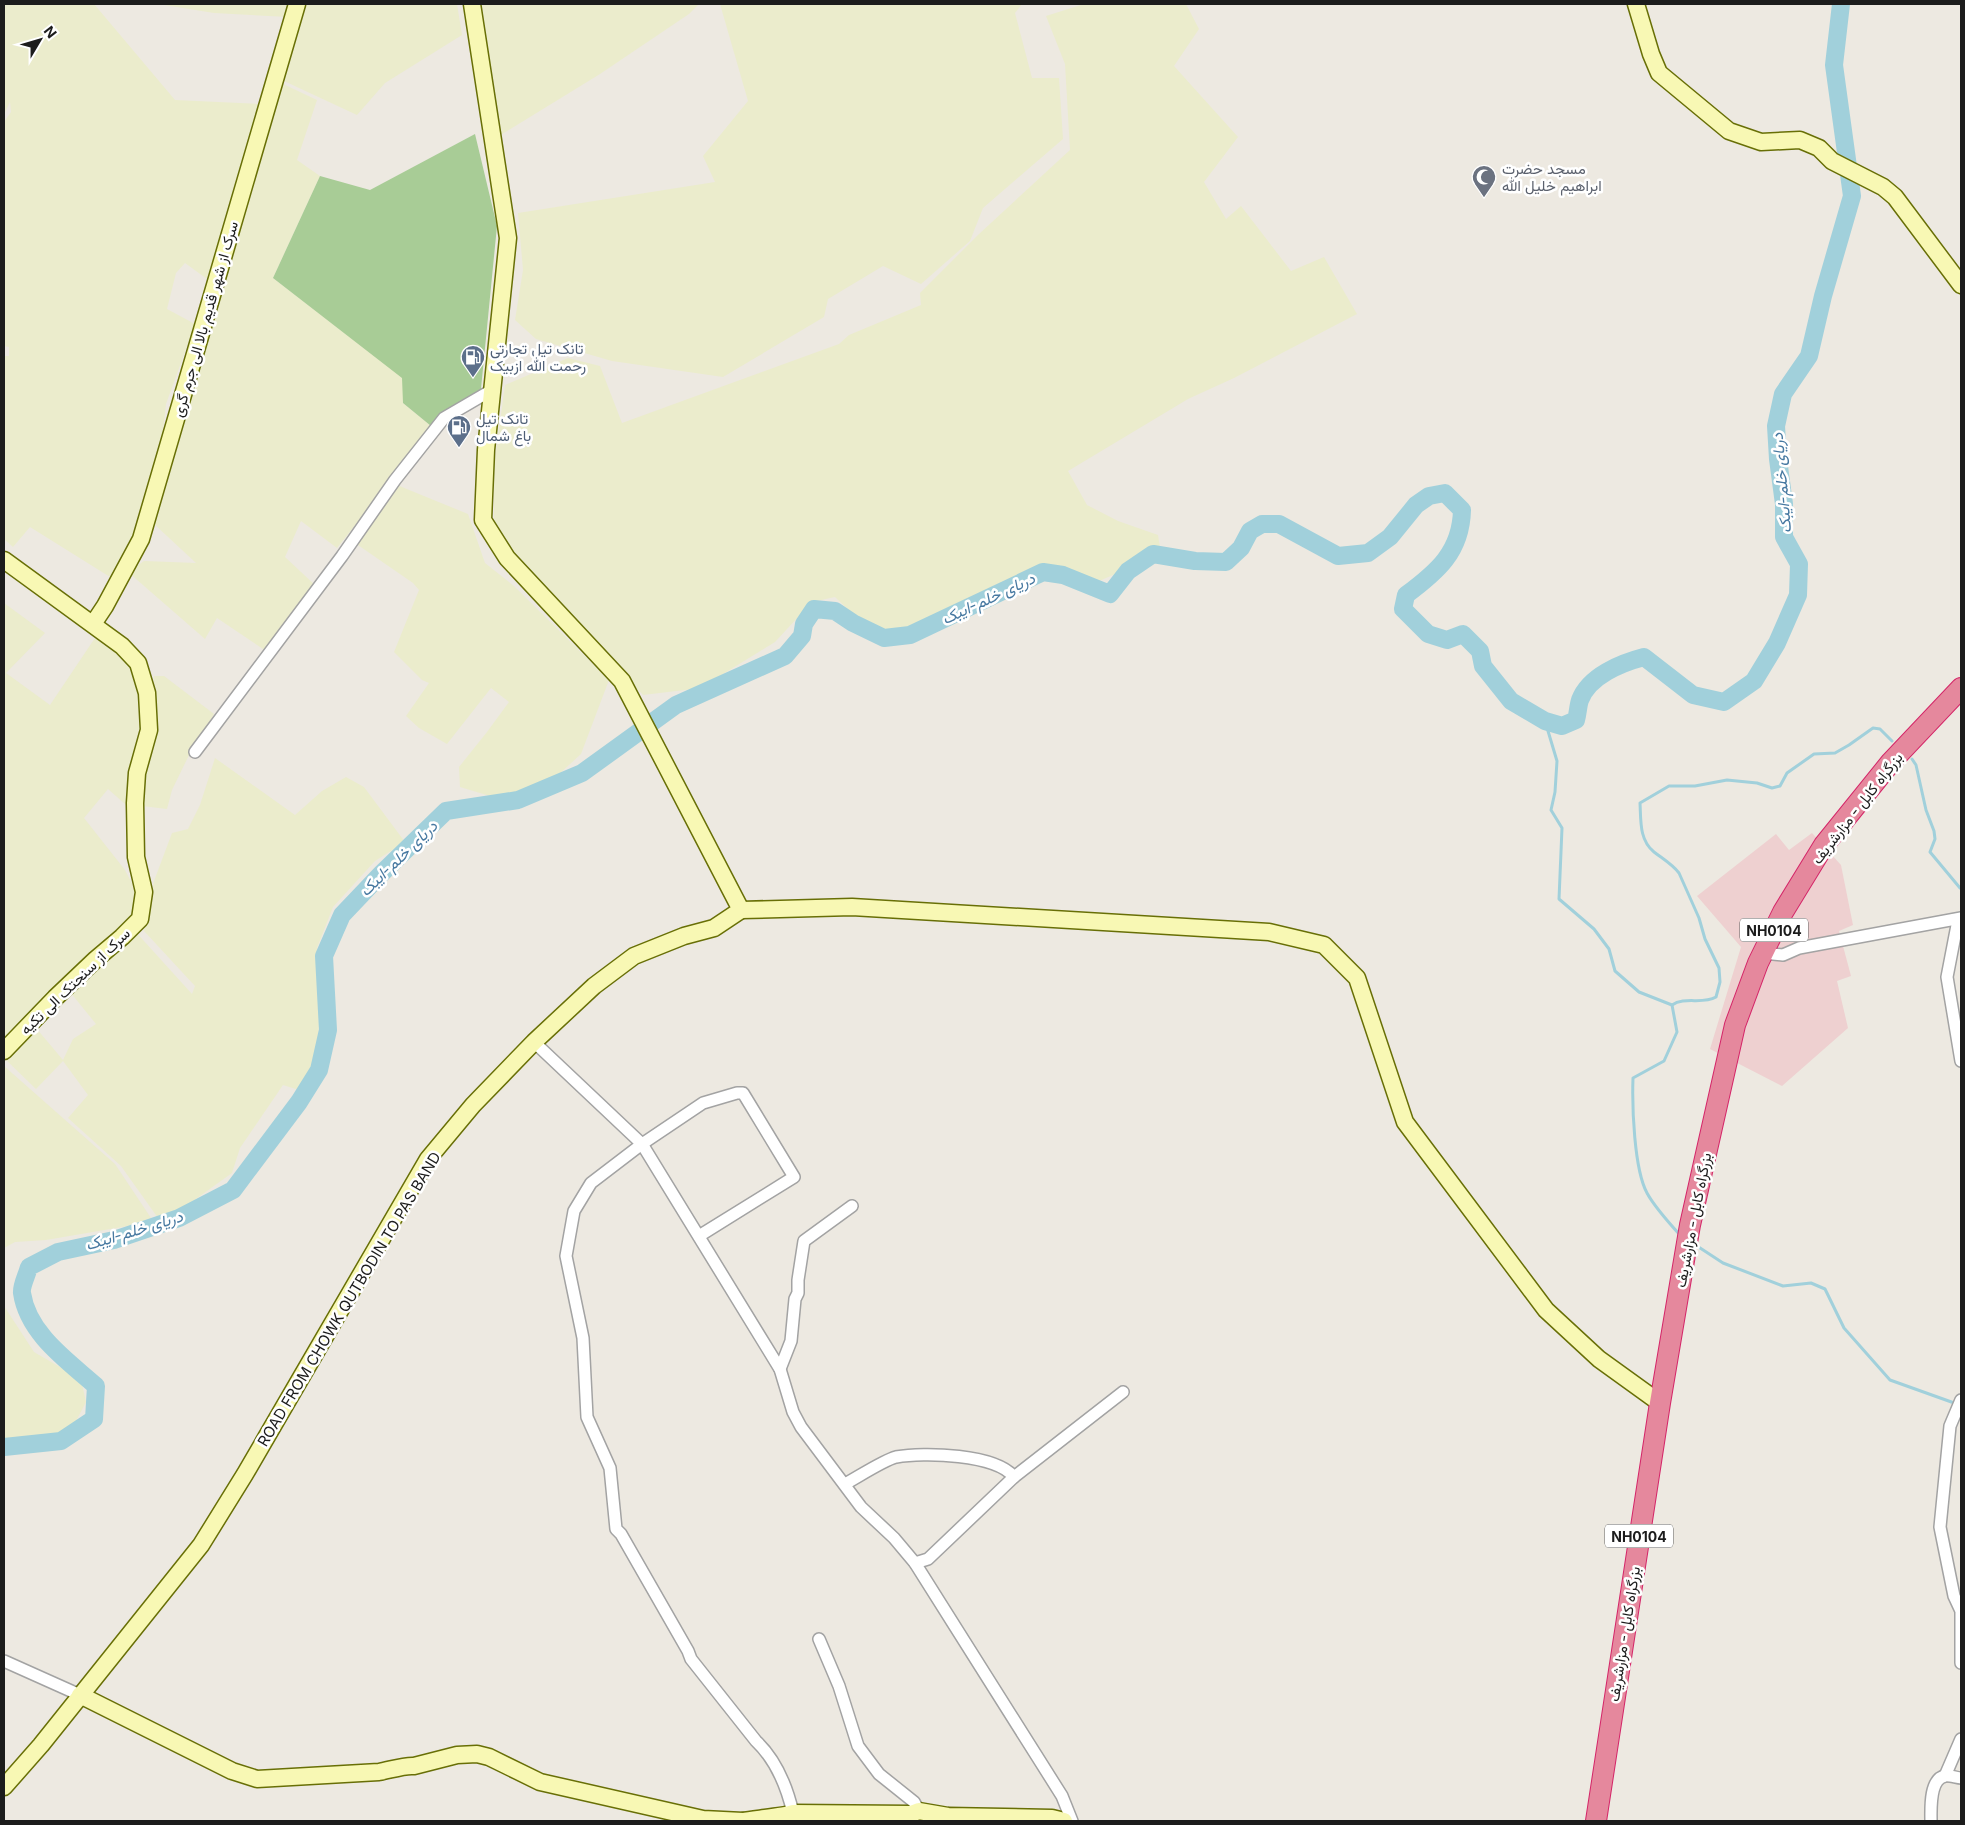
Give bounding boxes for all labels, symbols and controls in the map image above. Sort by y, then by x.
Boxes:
north arrow [15,15,65,65]
text: N [41,22,61,41]
place label: مسجد حضرت ابراهیم خلیل الله [1502,159,1602,196]
mosque icon: مسجد حضرت ابراهیم خلیل الله [1471,164,1497,198]
street label: سرک از شهر قدیم بالا الی جرم گری [168,219,243,419]
place label: تانک تیل تجارتی رحمت الله ازبیک [490,339,586,375]
fuel station icon: تانک تیل تجارتی رحمت الله ازبیک [460,344,486,378]
place label: تانک تیل باغ شمال [476,409,531,447]
fuel station icon: تانک تیل باغ شمال [446,414,472,448]
water label: دریای خلم-ایبک [1767,432,1796,534]
water label: دریای خلم-ایبک [938,568,1039,629]
street label: بزرگراه کابل - مزارشریف [1807,748,1907,868]
water label: دریای خلم-ایبک [355,816,442,901]
road number: NH0104 [1740,918,1808,942]
street label: سرک از سنجتک الی تکیه [16,924,135,1039]
street label: ROAD FROM CHOWK QUTBODIN TO PAS BAND [253,1148,445,1450]
street label: بزرگراه کابل - مزارشریف [1671,1151,1715,1289]
water label: دریای خلم-ایبک [83,1206,186,1255]
road number: NH0104 [1605,1524,1673,1548]
street label: بزرگراه کابل - مزارشریف [1604,1565,1644,1703]

